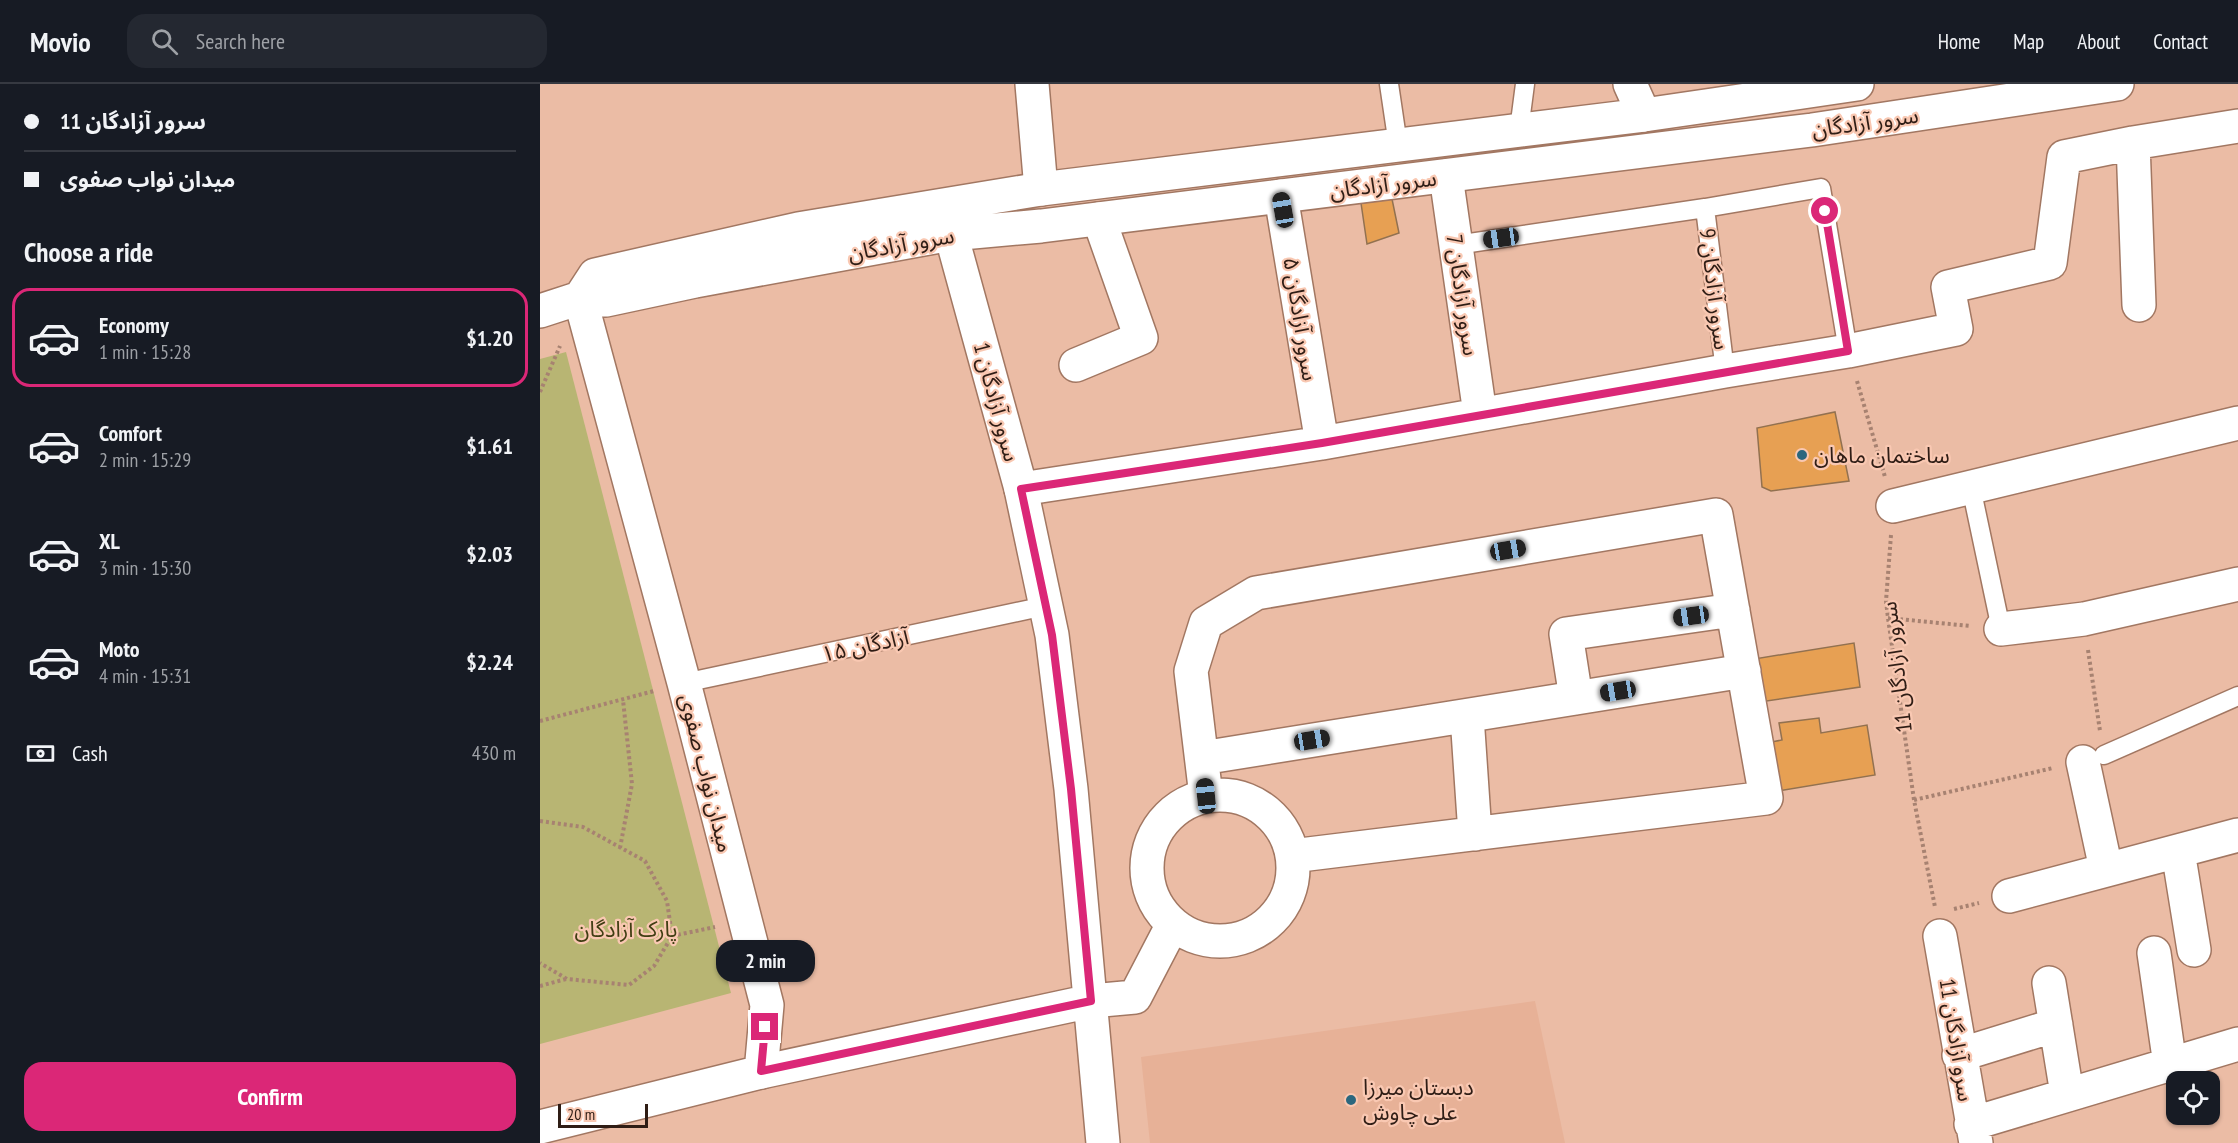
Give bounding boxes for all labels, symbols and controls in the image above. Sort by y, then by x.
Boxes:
search box [127,14,547,68]
text: Movio [30,23,91,60]
icon: search [148,25,181,58]
text: Search here [196,27,285,55]
text: Home [1938,28,1980,55]
text: Map [2013,28,2044,55]
text: About [2077,28,2120,55]
text: Contact [2153,28,2208,55]
street label: سرور آزادگان [1810,101,1920,143]
text: سرور آزادگان 11 [60,107,206,135]
street label: سرور آزادگان [1328,164,1438,204]
text: میدان نواب صفوی [60,165,235,193]
car [1271,191,1295,229]
route start [1811,197,1838,224]
street label: سرور آزادگان [846,221,956,267]
car [1482,227,1520,249]
street label: سرور آزادگان 9 [1694,227,1736,351]
street label: سرور آزادگان 7 [1441,233,1485,357]
text: Choose a ride [24,235,153,269]
street label: سرور آزادگان ۵ [1277,255,1325,383]
icon: car [27,311,81,365]
text: Economy [99,311,169,339]
text: $1.20 [466,324,513,352]
text: 1 min · 15:28 [99,339,191,365]
street label: سرور آزادگان 1 [968,339,1026,465]
icon: car [27,419,81,473]
text: Comfort [99,419,162,447]
text: $1.61 [466,432,513,460]
place label: ساختمان ماهان [1814,441,1950,469]
text: 2 min · 15:29 [99,447,191,473]
marker: ساختمان ماهان [1795,448,1809,462]
icon: car [27,527,81,581]
text: XL [99,527,120,555]
car [1489,538,1527,562]
text: $2.03 [466,540,513,568]
text: 3 min · 15:30 [99,555,191,581]
street label: سرور آزادگان 11 [1874,600,1918,734]
car [1672,605,1710,627]
street label: آزادگان ۱۵ [819,622,913,668]
icon: car [27,635,81,689]
text: Moto [99,635,140,663]
text: $2.24 [466,648,513,676]
text: 4 min · 15:31 [99,663,191,689]
car [1599,679,1637,703]
street label: میدان نواب صفوی [674,691,740,855]
car [1293,728,1331,752]
icon: cash [24,737,57,770]
text: Cash [72,739,108,767]
text: 430 m [472,740,516,766]
car [1195,777,1217,815]
park label: پارک آزادگان [574,915,678,944]
callout: 2 min [716,940,814,982]
text: 2 min [745,948,786,974]
street label: سرو آزادگان 11 [1933,977,1981,1103]
route end [751,1013,778,1040]
button: Confirm [24,1062,516,1131]
map controls [2166,1071,2220,1125]
button: locate [2166,1071,2220,1125]
place label: دبستان میرزا علی چاوش [1363,1073,1474,1127]
marker: دبستان میرزا علی چاوش [1344,1093,1358,1107]
scale bar [558,1101,648,1128]
text: 20 m [567,1104,595,1124]

